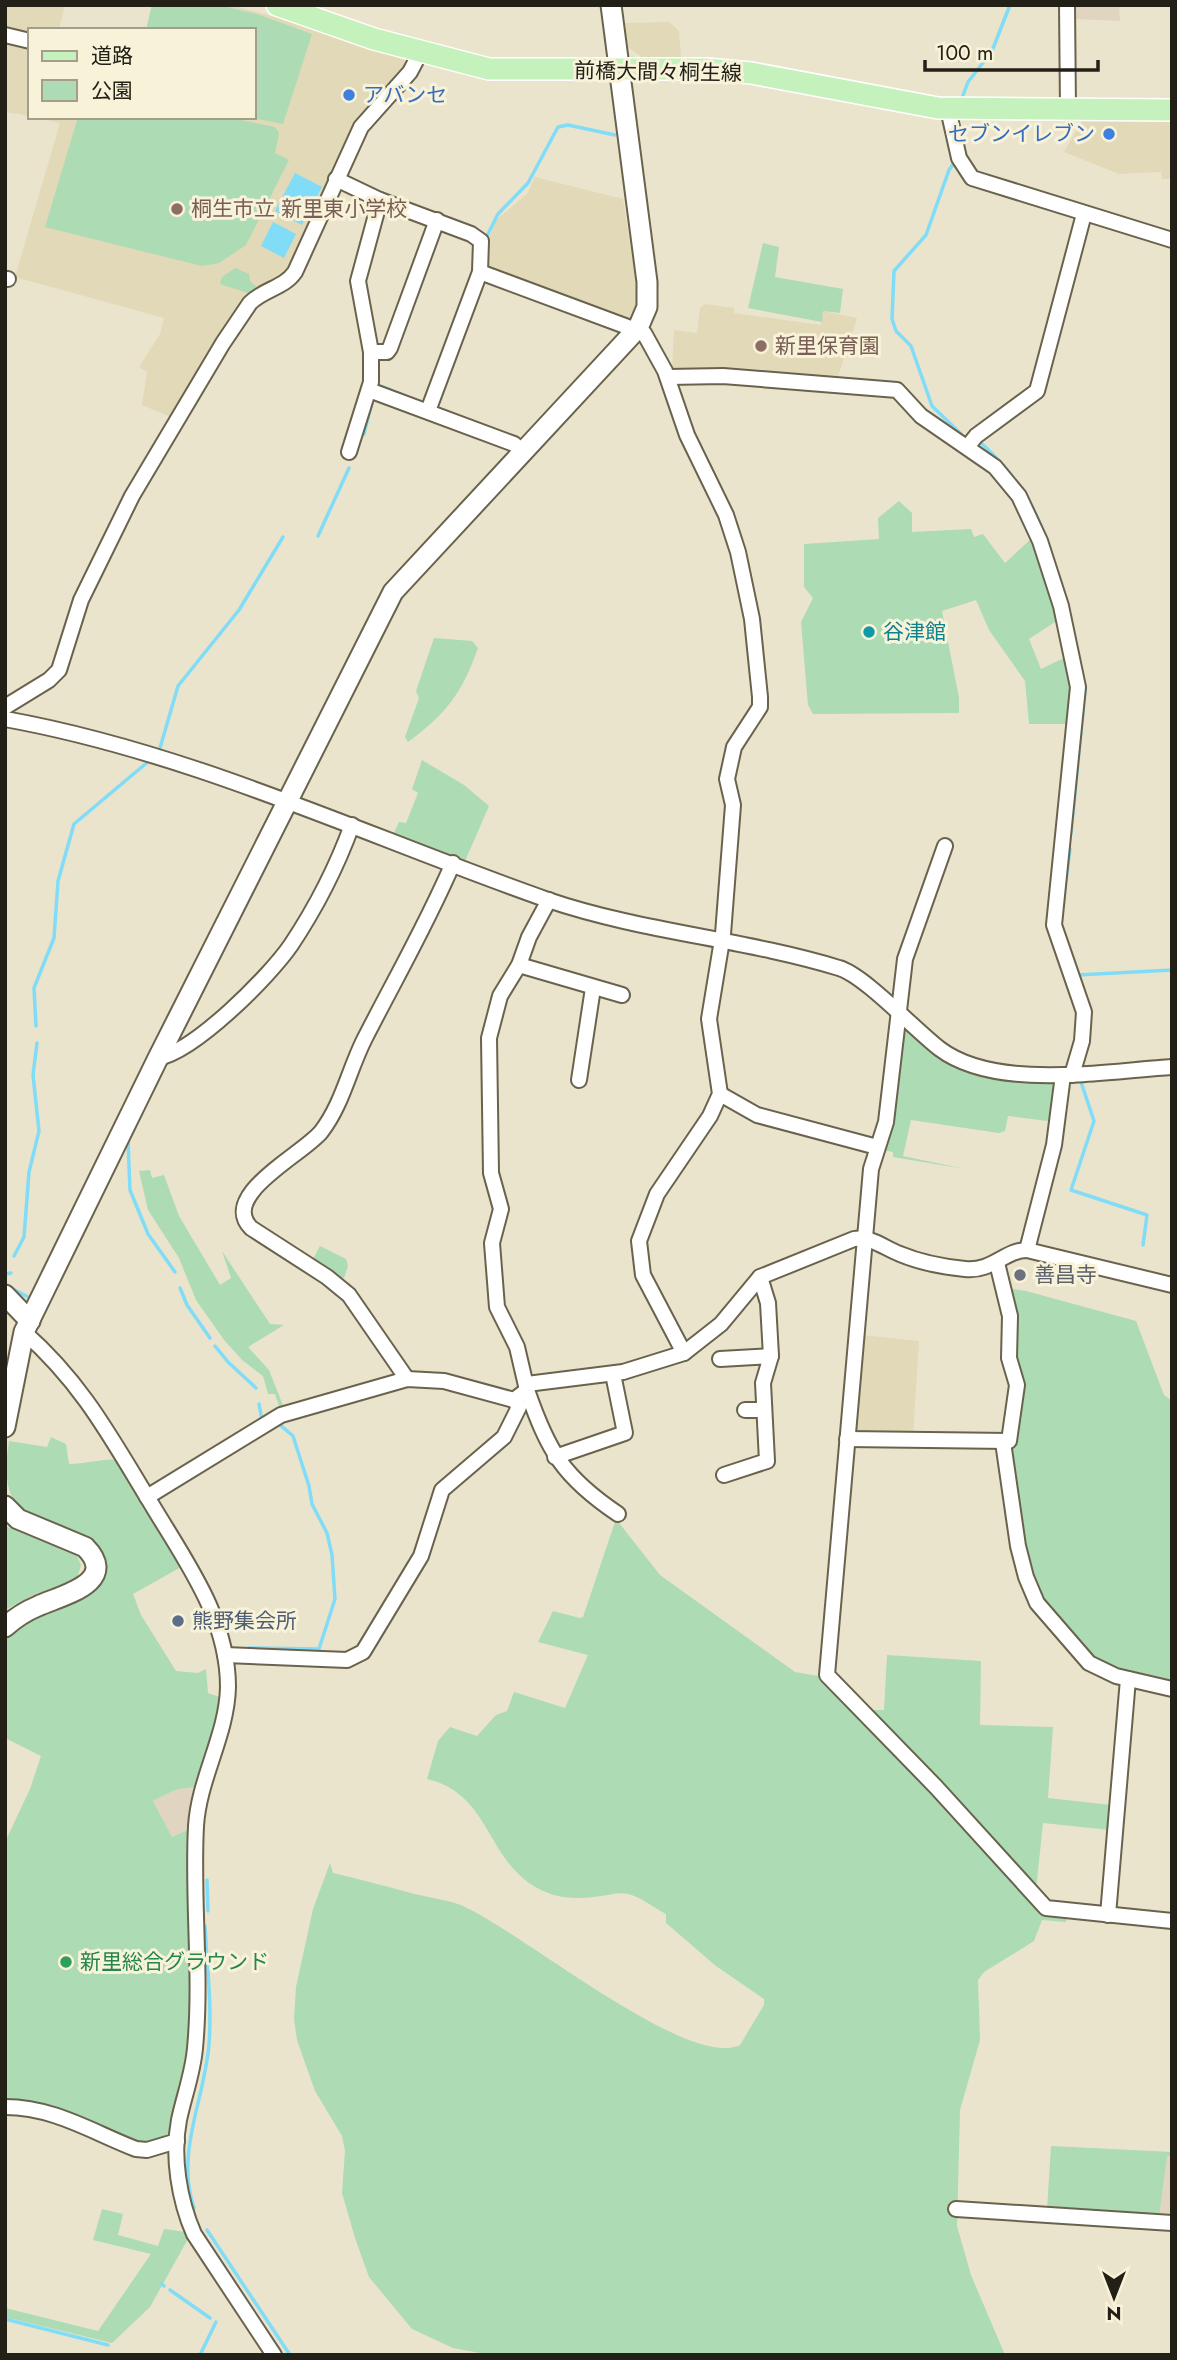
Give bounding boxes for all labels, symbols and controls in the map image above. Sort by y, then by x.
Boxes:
legend [28,28,256,119]
scale bar [925,28,1098,72]
text: 100 m [936,38,993,68]
text: 道路 [91,41,133,71]
street label: 前橋大間々桐生線 [574,56,742,88]
text: 公園 [91,76,133,106]
place label: アバンセ [363,80,447,110]
marker: アバンセ [341,87,357,103]
place label: セブンイレブン [948,119,1095,149]
marker: セブンイレブン [1101,126,1117,142]
place label: 桐生市立 新里東小学校 [191,194,407,224]
marker: 桐生市立 新里東小学校 [169,201,185,217]
place label: 新里保育園 [775,331,880,361]
marker: 新里保育園 [753,338,769,354]
place label: 谷津館 [883,617,946,647]
marker: 谷津館 [861,624,877,640]
place label: 善昌寺 [1034,1260,1097,1290]
marker: 善昌寺 [1012,1267,1028,1283]
place label: 熊野集会所 [192,1606,297,1636]
marker: 熊野集会所 [170,1613,186,1629]
place label: 新里総合グラウンド [80,1947,269,1977]
marker: 新里総合グラウンド [58,1954,74,1970]
north arrow [1079,2262,1149,2332]
text: N [1106,2300,1122,2327]

